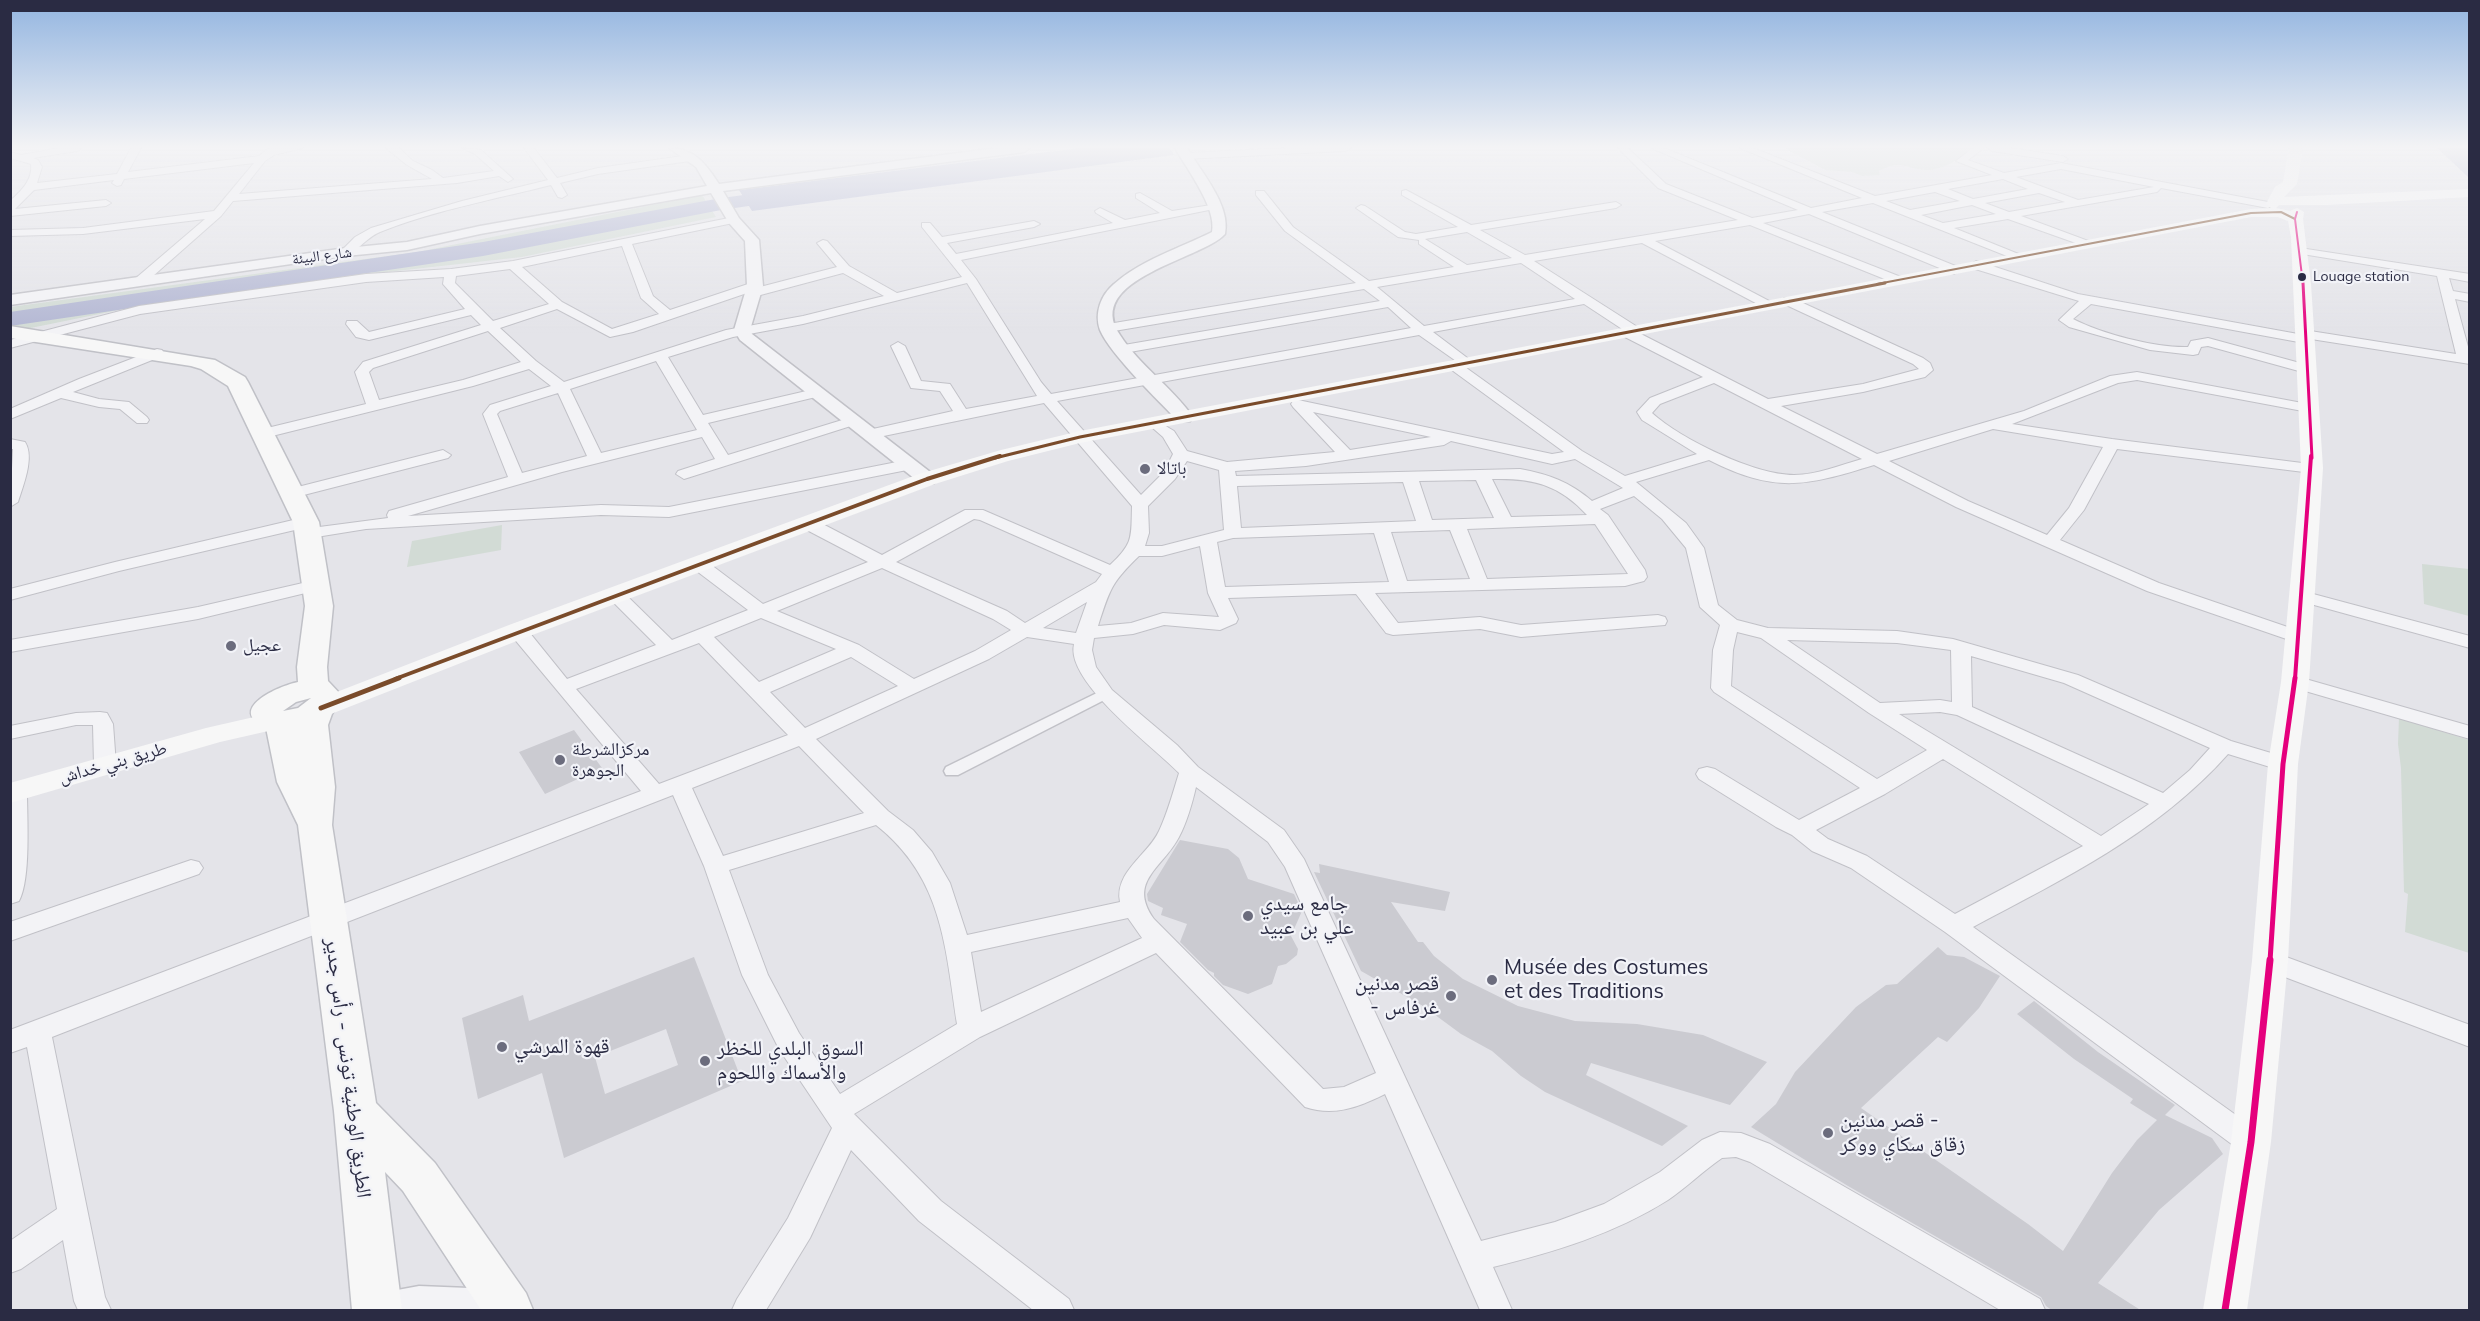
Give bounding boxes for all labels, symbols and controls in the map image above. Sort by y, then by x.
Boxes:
street label: شارع البيئة [291,243,353,269]
place label: Louage station [2313,269,2409,285]
marker: Louage station [2296,271,2308,283]
place label: باتالا [1157,458,1187,480]
marker: باتالا [1138,462,1152,476]
place label: عجيل [243,635,281,657]
marker: عجيل [224,639,238,653]
street label: طريق بني خداش [57,737,169,789]
place label: مركزالشرطة الجوهرة [572,739,650,782]
marker: مركزالشرطة الجوهرة [553,753,567,767]
place label: جامع سيدي علي بن عبيد [1260,891,1353,941]
marker: جامع سيدي علي بن عبيد [1241,909,1255,923]
street label: الطريق الوطنية تونس - رأس جدير [320,936,376,1200]
place label: Musée des Costumes et des Traditions [1504,955,1708,1005]
place label: قصر مدنين - غرفاس [1355,971,1439,1021]
marker: Musée des Costumes et des Traditions [1485,973,1499,987]
marker: قصر مدنين - غرفاس [1444,989,1458,1003]
place label: قهوة المرشي [514,1034,610,1060]
place label: السوق البلدي للخظر والأسماك واللحوم [717,1036,864,1086]
marker: قهوة المرشي [495,1040,509,1054]
marker: السوق البلدي للخظر والأسماك واللحوم [698,1054,712,1068]
place label: قصر مدنين - زقاق سكاي ووكر [1840,1108,1965,1158]
marker: قصر مدنين - زقاق سكاي ووكر [1821,1126,1835,1140]

